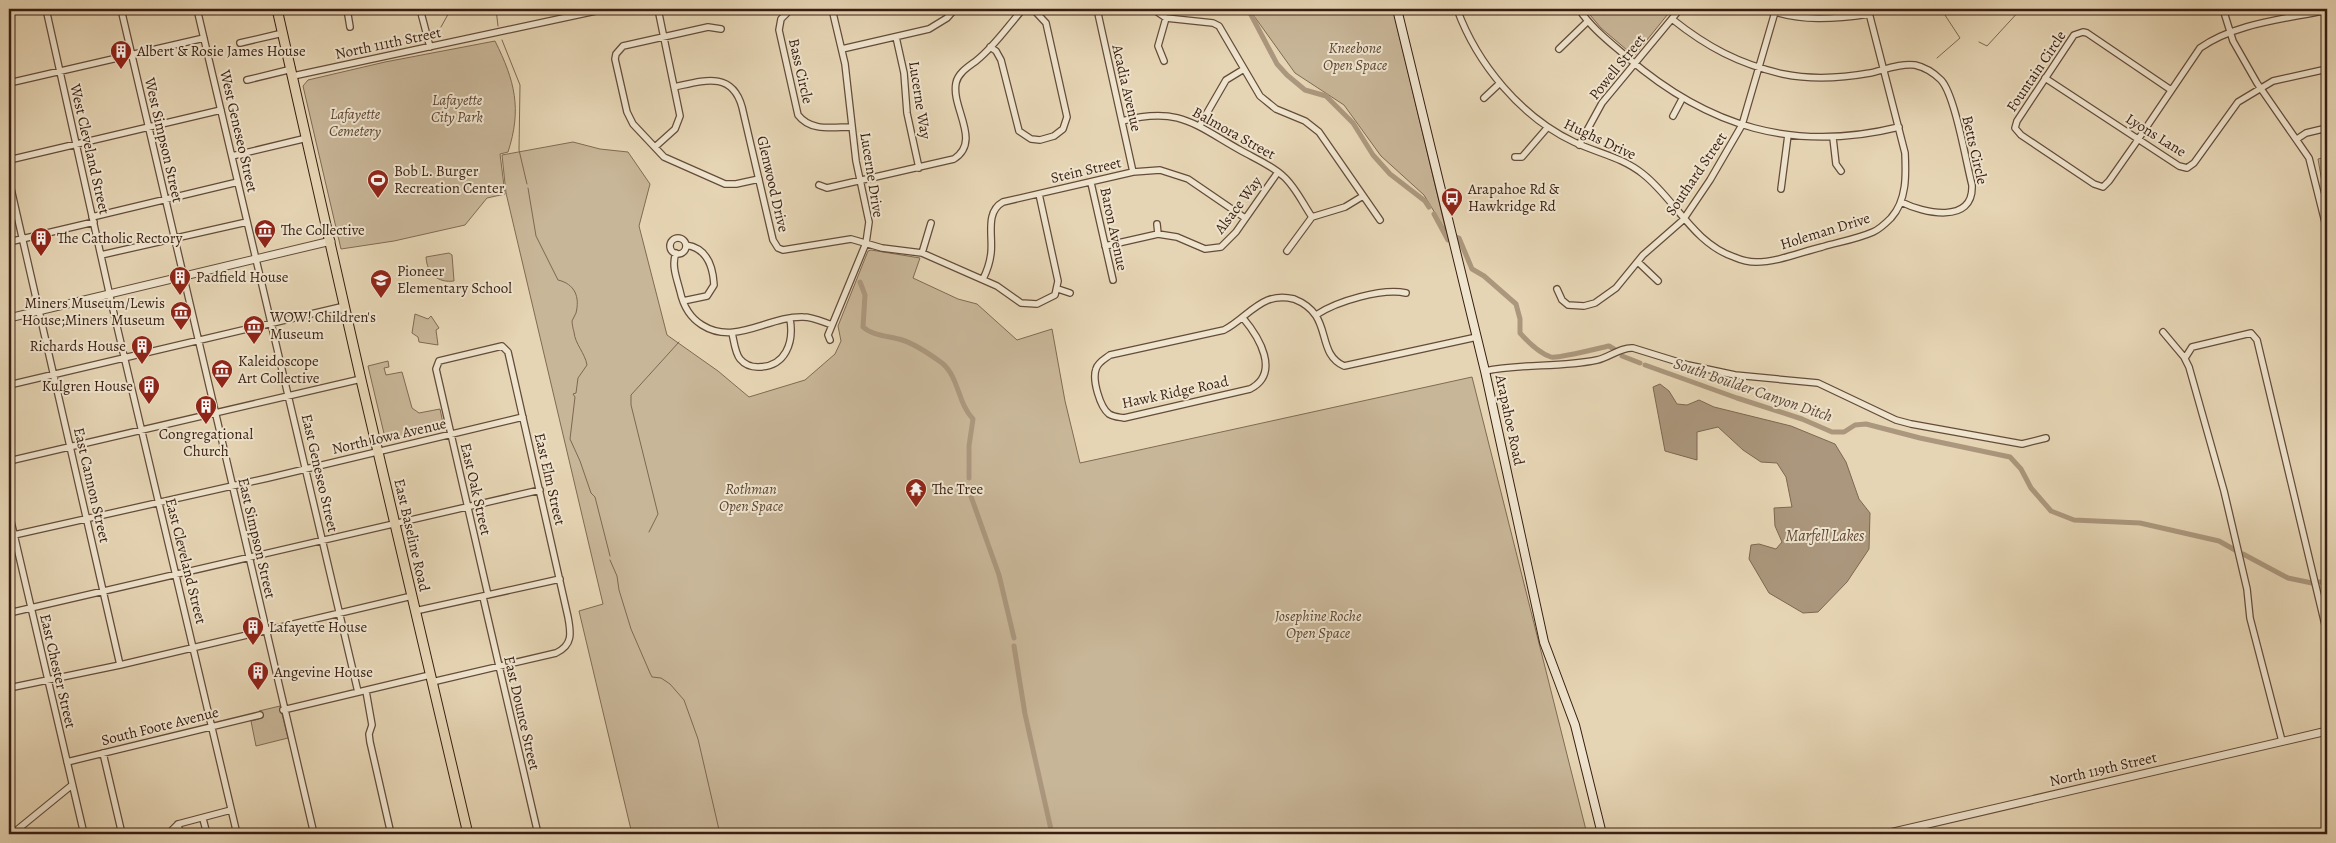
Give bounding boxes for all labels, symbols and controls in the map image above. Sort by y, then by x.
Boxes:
street label: North 111th Street [333,22,443,64]
street label: Fountain Circle [2001,26,2071,115]
street label: Powell Street [1584,30,1650,104]
street label: Bass Circle [784,36,818,106]
park label: Kneebone Open Space [1323,38,1388,75]
building icon: Albert & Rosie James House [109,39,133,70]
place label: Albert & Rosie James House [136,41,306,61]
street label: Acadia Avenue [1107,42,1147,134]
street label: Lucerne Way [904,60,936,141]
street label: West Geneseo Street [215,67,263,194]
street label: West Simpson Street [140,75,188,204]
street label: West Cleveland Street [65,81,115,216]
park label: Lafayette City Park [431,90,483,127]
street label: Balmora Street [1189,102,1279,164]
park label: Lafayette Cemetery [329,104,381,141]
street label: Lyons Lane [2122,108,2190,162]
street label: Hughs Drive [1561,114,1640,165]
street label: Betts Circle [1957,114,1993,187]
street label: Southard Street [1661,128,1731,220]
street label: Lucerne Drive [855,131,889,219]
street label: Glenwood Drive [752,134,794,234]
street label: Stein Street [1049,152,1123,188]
place label: Bob L. Burger Recreation Center [394,161,505,198]
sports icon: Bob L. Burger Recreation Center [366,168,390,199]
street label: Alsace Way [1209,172,1266,239]
place label: Arapahoe Rd & Hawkridge Rd [1467,179,1560,216]
street label: Baron Avenue [1095,185,1133,273]
bus stop icon: Arapahoe Rd & Hawkridge Rd [1440,186,1464,217]
street label: Holeman Drive [1778,208,1873,254]
museum icon: The Collective [253,218,277,249]
place label: The Collective [281,220,365,240]
building icon: The Catholic Rectory [29,226,53,257]
place label: The Catholic Rectory [57,228,183,248]
place label: Pioneer Elementary School [397,261,512,298]
building icon: Padfield House [168,265,192,296]
place label: Padfield House [196,267,289,287]
school or university icon: Pioneer Elementary School [369,268,393,299]
place label: Miners Museum/Lewis House;Miners Museum [22,293,166,330]
museum icon: Miners Museum/Lewis House;Miners Museum [169,300,193,331]
place label: WOW! Children's Museum [269,307,376,344]
museum icon: WOW! Children's Museum [242,314,266,345]
building icon: Richards House [130,334,154,365]
place label: Richards House [29,336,126,356]
place label: Kaleidoscope Art Collective [237,351,320,388]
water label: South Boulder Canyon Ditch [1671,352,1836,428]
museum icon: Kaleidoscope Art Collective [210,358,234,389]
street label: Hawk Ridge Road [1120,371,1231,413]
street label: Arapahoe Road [1490,372,1530,468]
building icon: Kulgren House [137,374,161,405]
place label: Kulgren House [42,376,133,396]
building icon: Congregational Church [194,394,218,425]
street label: East Geneseo Street [297,412,343,534]
street label: North Iowa Avenue [330,413,448,459]
place label: Congregational Church [159,424,253,461]
street label: East Cannon Street [69,425,115,545]
street label: East Elm Street [530,431,570,527]
street label: East Oak Street [456,441,496,537]
street label: East Simpson Street [233,476,281,600]
street label: East Baseline Road [389,477,435,594]
temple icon: The Tree [904,477,928,508]
park label: Rothman Open Space [719,479,784,516]
place label: The Tree [932,479,984,499]
street label: East Cleveland Street [161,496,211,626]
water label: Marfell Lakes [1786,525,1865,547]
park label: Josephine Roche Open Space [1274,606,1362,643]
street label: East Chester Street [35,612,81,730]
building icon: Lafayette House [241,615,265,646]
place label: Lafayette House [269,617,367,637]
street label: East Dounce Street [499,654,545,772]
building icon: Angevine House [246,660,270,691]
place label: Angevine House [273,662,373,682]
street label: South Foote Avenue [99,702,221,750]
street label: North 119th Street [2047,747,2159,791]

